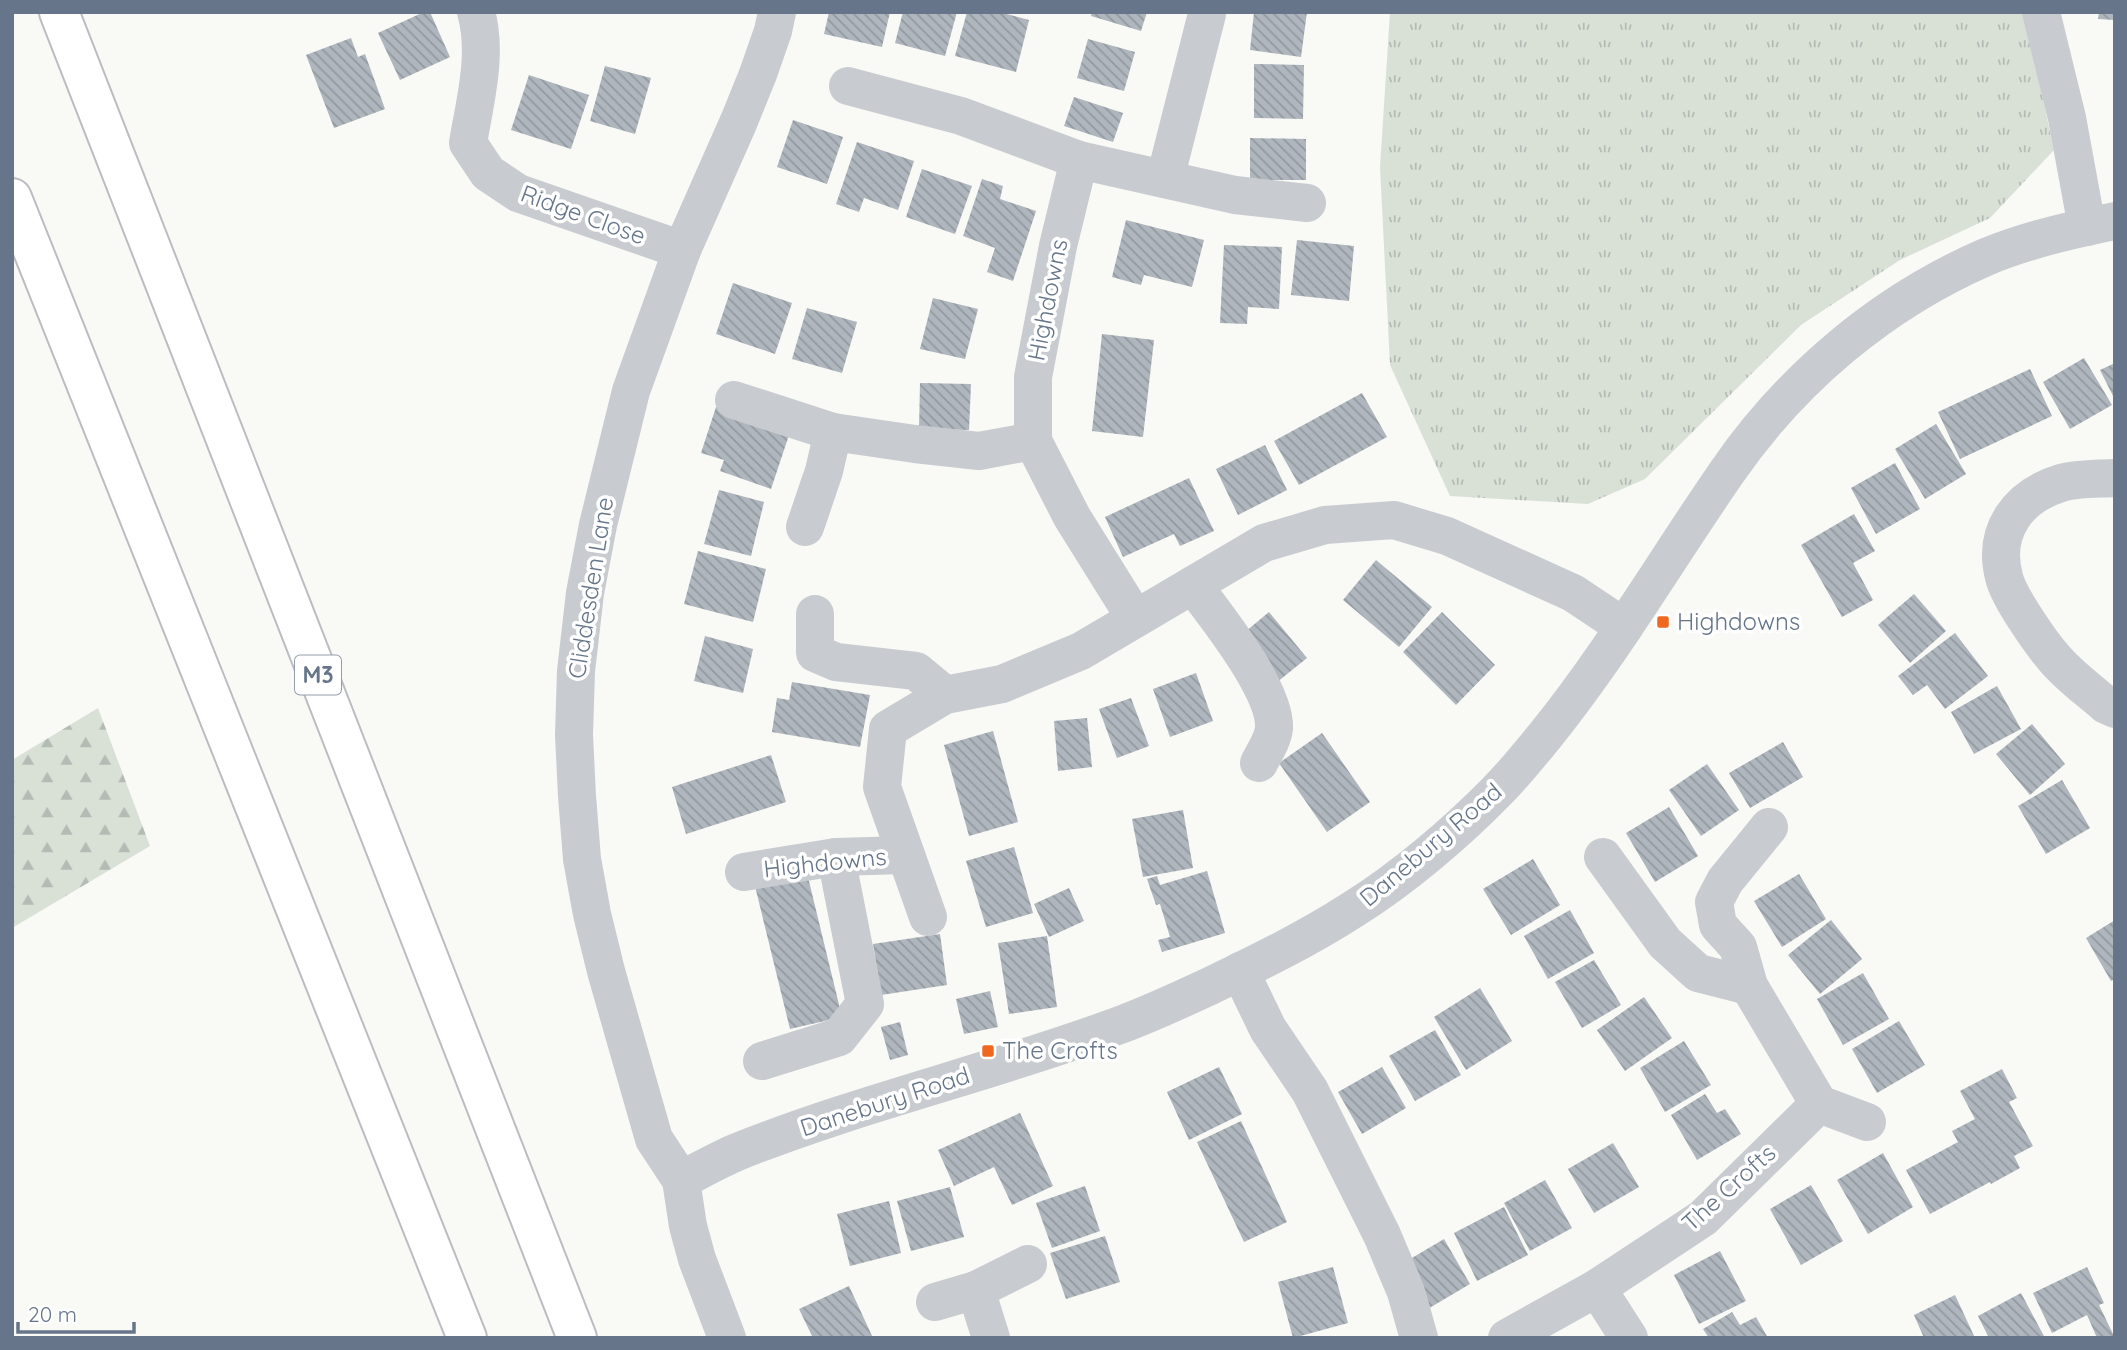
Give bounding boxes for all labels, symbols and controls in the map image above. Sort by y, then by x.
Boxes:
street label: Ridge Close [517,178,650,250]
street label: Highdowns [1021,236,1074,363]
street label: Cliddesden Lane [561,495,619,681]
place label: Highdowns [1677,606,1800,636]
marker: Highdowns [1655,614,1671,630]
road number: M3 [295,656,341,694]
street label: Danebury Road [1353,776,1508,912]
street label: Highdowns [762,841,888,883]
place label: The Crofts [1002,1035,1118,1065]
marker: The Crofts [980,1043,996,1059]
street label: Danebury Road [796,1060,973,1143]
street label: The Crofts [1675,1137,1781,1237]
scale bar [18,1290,133,1334]
text: 20 m [28,1301,77,1327]

